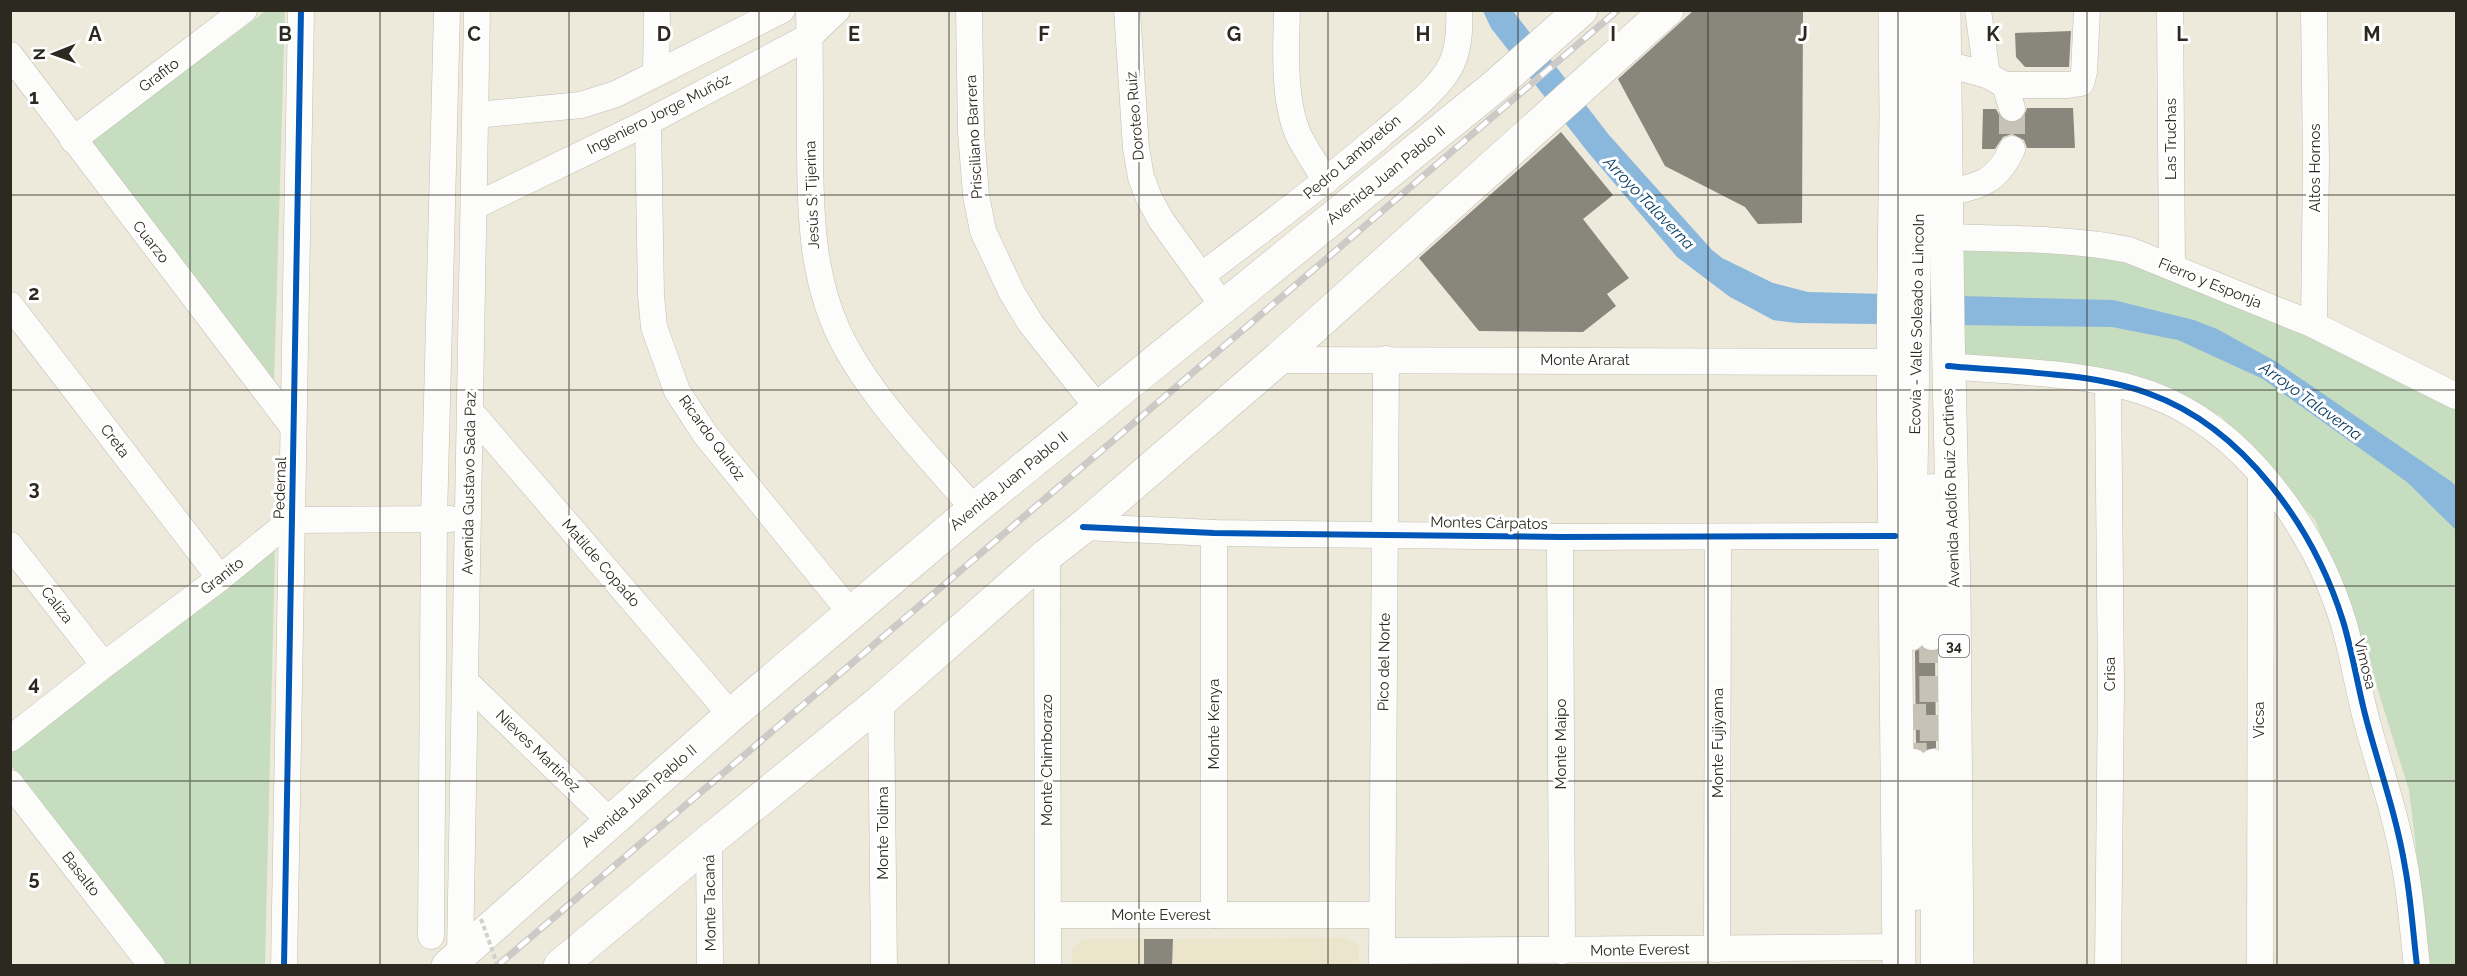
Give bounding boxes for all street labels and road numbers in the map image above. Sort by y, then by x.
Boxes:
street label: Grafito [135,54,183,96]
street label: Ingeniero Jorge Muñóz [584,70,734,158]
street label: Doroteo Ruíz [1122,71,1148,161]
street label: Prisciliano Barrera [962,74,986,200]
street label: Las Truchas [2162,98,2180,180]
street label: Pedro Lambretón [1300,111,1404,203]
street label: Avenida Juan Pablo II [1323,122,1449,228]
street label: Altos Hornos [2306,123,2324,213]
street label: Jesús S. Tijerina [801,140,823,250]
street label: Ecovía - Valle Soleado a Lincoln [1906,213,1928,435]
street label: Cuarzo [129,217,173,267]
street label: Fierro y Esponja [2156,254,2264,312]
street label: Monte Ararat [1540,351,1630,369]
street label: Avenida Adolfo Ruíz Cortines [1939,388,1963,588]
street label: Avenida Gustavo Sada Paz [458,391,480,575]
street label: Ricardo Quiróz [675,392,749,484]
street label: Creta [97,421,133,461]
street label: Avenida Juan Pablo II [946,428,1072,534]
street label: Pedernal [270,456,290,519]
street label: Montes Cárpatos [1430,513,1548,533]
street label: Matilde Copado [558,515,644,611]
street label: Granito [197,553,247,598]
street label: Caliza [37,583,77,627]
street label: Pico del Norte [1374,612,1394,711]
road number: 34 [1939,635,1969,657]
street label: Vimosa [2350,637,2380,691]
street label: Crisa [2101,657,2119,691]
street label: Monte Kenya [1205,679,1223,769]
street label: Monte Fujiyama [1709,688,1727,798]
street label: Monte Chimborazo [1038,694,1056,826]
street label: Monte Maipo [1552,699,1570,789]
street label: Vicsa [2250,701,2268,739]
street label: Nieves Martínez [492,706,584,796]
street label: Avenida Juan Pablo II [578,741,700,851]
street label: Monte Tolima [874,786,892,880]
street label: Basalto [58,848,104,900]
street label: Monte Tacaná [700,854,720,952]
street label: Monte Everest [1111,906,1211,924]
street label: Monte Everest [1590,940,1690,960]

